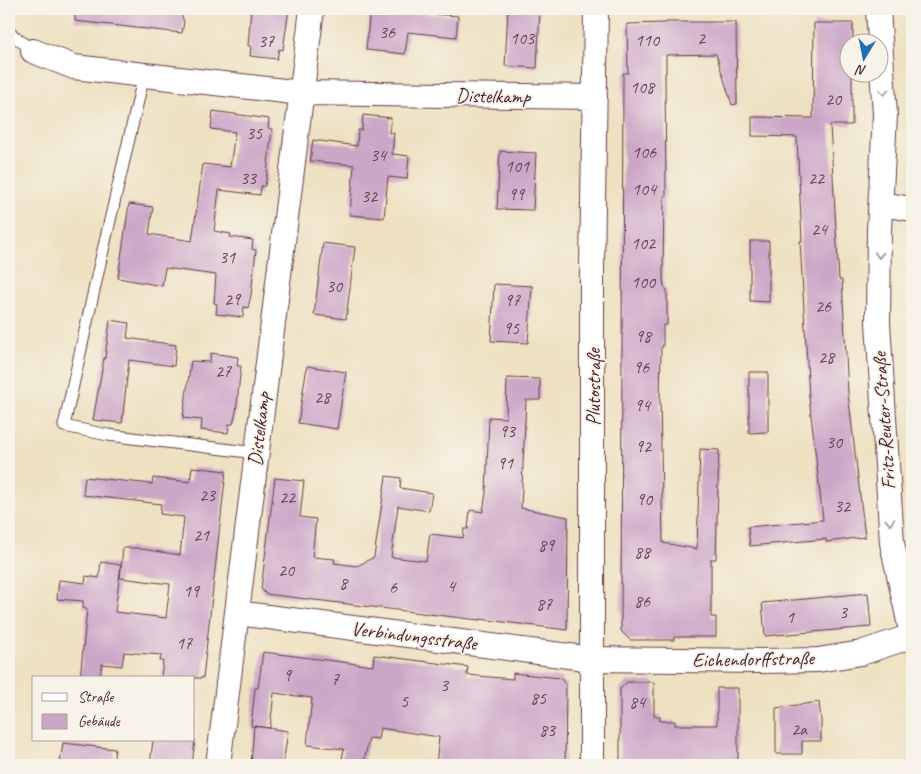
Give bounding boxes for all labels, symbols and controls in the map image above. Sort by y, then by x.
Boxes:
house number: 36 [379,21,396,43]
house number: 103 [510,27,536,49]
house number: 2 [697,27,707,49]
house number: 110 [635,29,661,51]
house number: 37 [258,30,275,52]
north arrow [838,32,888,82]
text: N [854,61,868,79]
house number: 108 [630,76,656,98]
street label: Distelkamp [456,83,532,109]
house number: 20 [825,88,843,110]
one-way arrow [878,89,889,97]
house number: 35 [246,122,263,144]
house number: 106 [632,141,657,163]
house number: 34 [370,144,388,166]
house number: 101 [505,155,530,177]
house number: 33 [240,167,258,189]
house number: 22 [808,167,826,189]
house number: 104 [632,178,658,200]
house number: 99 [508,183,526,205]
house number: 32 [361,185,379,207]
house number: 24 [811,218,829,240]
house number: 102 [631,232,657,254]
house number: 31 [219,246,236,268]
one-way arrow [874,251,884,259]
house number: 100 [631,271,657,293]
house number: 30 [326,275,344,297]
house number: 29 [224,288,242,310]
house number: 97 [504,289,521,311]
house number: 26 [815,295,832,317]
house number: 95 [503,317,520,339]
house number: 98 [635,325,653,347]
house number: 28 [818,346,836,368]
street label: Plutostraße [581,347,606,426]
street label: Fritz-Reuter-Straße [867,350,901,491]
house number: 96 [633,356,650,378]
house number: 27 [215,360,232,382]
house number: 28 [314,386,332,408]
street label: Distelkamp [242,389,276,467]
house number: 94 [634,394,652,416]
house number: 93 [499,420,517,442]
house number: 30 [826,431,844,453]
house number: 92 [635,435,653,457]
house number: 91 [497,452,514,474]
house number: 23 [199,484,217,506]
house number: 22 [279,486,297,508]
house number: 90 [636,488,654,510]
house number: 32 [834,495,852,517]
one-way arrow [885,518,896,526]
house number: 21 [193,524,210,546]
house number: 89 [538,534,556,556]
house number: 88 [634,541,652,563]
house number: 20 [278,559,296,581]
house number: 8 [339,572,349,594]
house number: 4 [447,575,457,597]
house number: 6 [389,576,398,598]
house number: 19 [183,580,201,602]
house number: 86 [634,590,651,612]
house number: 87 [536,593,553,615]
house number: 3 [839,601,849,623]
house number: 1 [786,606,795,628]
street label: Verbindungsstraße [350,616,480,656]
house number: 17 [176,632,193,654]
street label: Eichendorffstraße [692,645,816,673]
house number: 9 [283,664,293,686]
house number: 7 [331,668,340,690]
house number: 3 [440,674,450,696]
legend [32,676,195,742]
house number: 85 [530,687,547,709]
text: Straße [78,688,114,707]
house number: 5 [400,690,409,712]
house number: 84 [629,691,647,713]
text: Gebäude [78,712,121,731]
house number: 2a [791,718,808,740]
house number: 83 [539,719,557,741]

